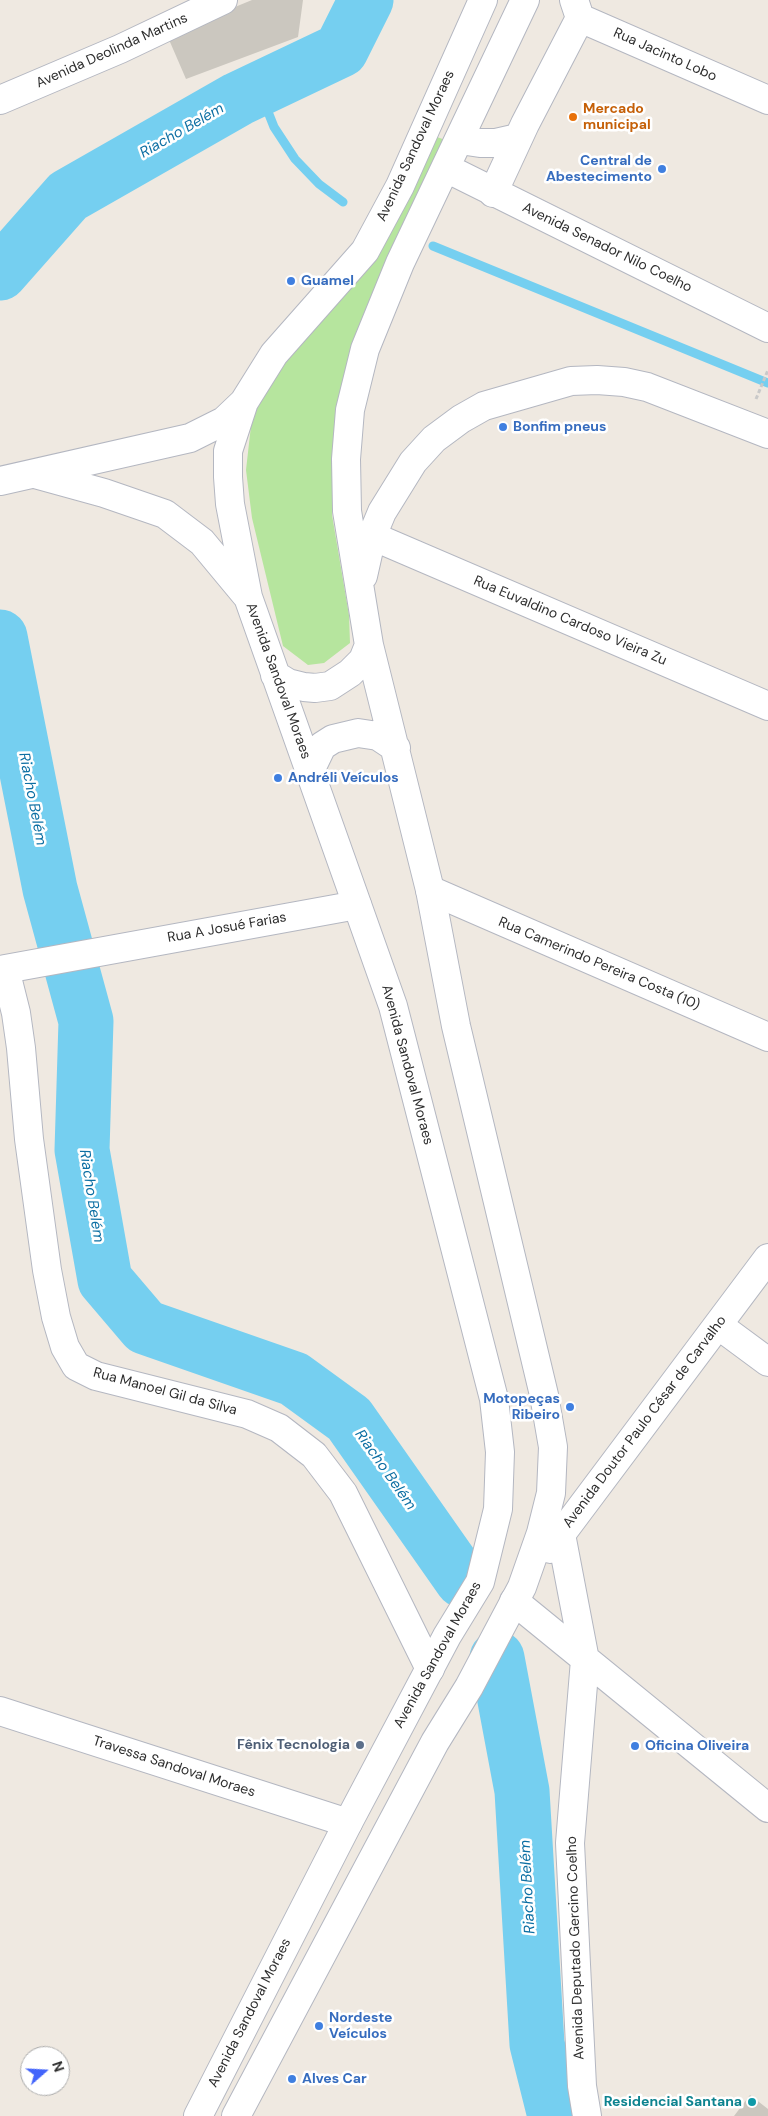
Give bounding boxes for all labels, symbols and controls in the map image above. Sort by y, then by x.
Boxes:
street label: Avenida Deolinda Martins [34,10,190,92]
street label: Rua Jacinto Lobo [611,25,719,85]
street label: Avenida Sandoval Moraes [374,68,458,224]
water label: Riacho Belém [137,100,227,162]
place label: Mercado municipal [583,101,651,134]
marker: Mercado municipal [567,111,579,123]
place label: Central de Abestecimento [546,153,652,186]
marker: Central de Abestecimento [656,163,668,175]
street label: Avenida Senador Nilo Coelho [519,200,695,296]
place label: Guamel [301,273,354,289]
marker: Guamel [285,275,297,287]
place label: Bonfim pneus [513,419,606,435]
marker: Bonfim pneus [497,421,509,433]
street label: Rua Euvaldino Cardoso Vieira Zu [471,573,669,669]
street label: Avenida Sandoval Moraes [242,601,314,761]
water label: Riacho Belém [14,751,50,847]
place label: Andréli Veículos [288,770,399,786]
marker: Andréli Veículos [272,772,284,784]
street label: Rua A Josué Farias [166,909,288,947]
street label: Rua Camerindo Pereira Costa (10) [496,914,702,1014]
street label: Avenida Sandoval Moraes [378,983,436,1147]
water label: Riacho Belém [75,1148,107,1244]
street label: Avenida Doutor Paulo César de Carvalho [560,1313,730,1531]
street label: Rua Manoel Gil da Silva [91,1365,239,1419]
place label: Motopeças Ribeiro [483,1391,560,1424]
marker: Motopeças Ribeiro [564,1401,576,1413]
water label: Riacho Belém [351,1426,419,1514]
street label: Avenida Sandoval Moraes [391,1579,485,1731]
street label: Travessa Sandoval Moraes [91,1733,257,1801]
place label: Fênix Tecnologia [237,1737,350,1753]
place label: Oficina Oliveira [645,1738,749,1754]
marker: Fênix Tecnologia [354,1739,366,1751]
marker: Oficina Oliveira [629,1740,641,1752]
street label: Avenida Deputado Gercino Coelho [564,1836,588,2060]
water label: Riacho Belém [517,1840,539,1934]
street label: Avenida Sandoval Moraes [205,1936,295,2090]
place label: Nordeste Veículos [329,2010,393,2042]
marker: Nordeste Veículos [313,2020,325,2032]
north arrow [20,2046,70,2096]
text: N [48,2059,68,2074]
place label: Alves Car [302,2071,367,2087]
marker: Alves Car [286,2073,298,2085]
place label: Residencial Santana [604,2094,742,2110]
marker: Residencial Santana [746,2096,758,2108]

